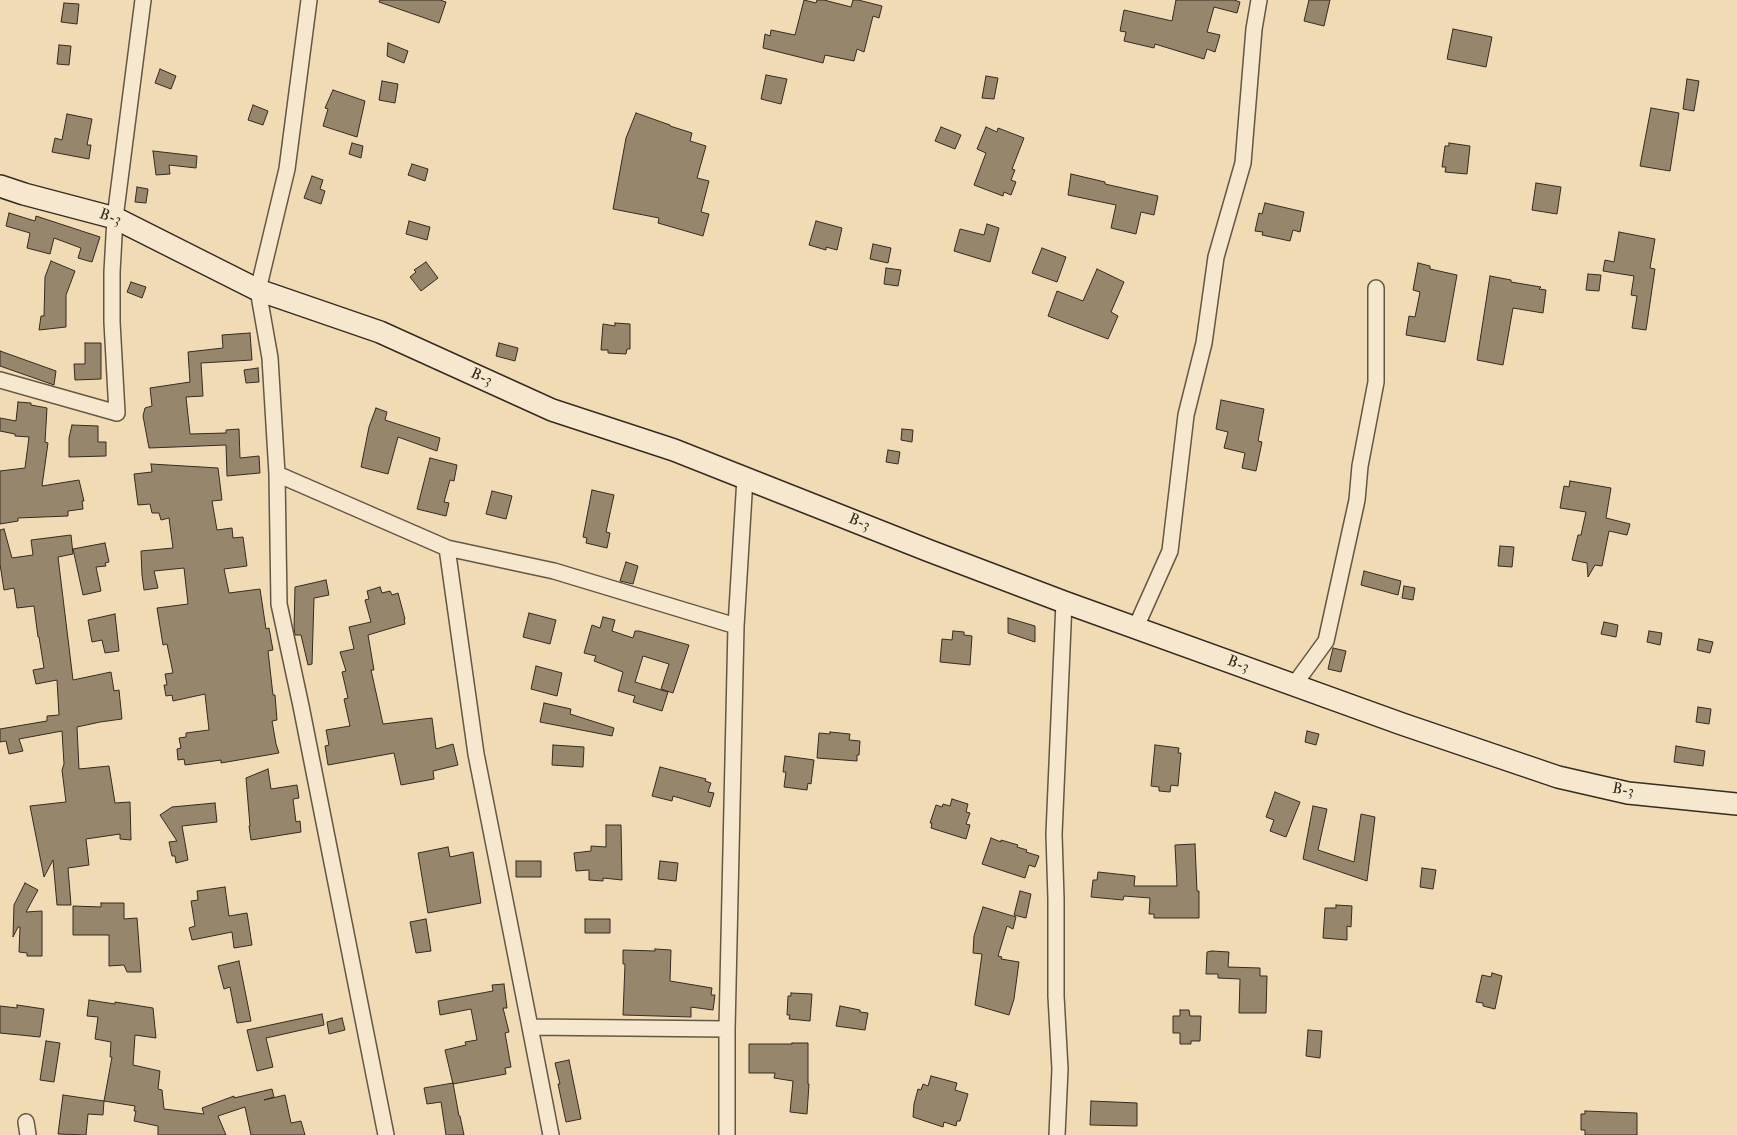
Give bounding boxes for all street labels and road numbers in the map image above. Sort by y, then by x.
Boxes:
street label: B-3 [97,206,123,230]
street label: B-3 [467,365,495,391]
street label: B-3 [845,511,873,535]
street label: B-3 [1225,653,1251,677]
street label: B-3 [1611,780,1635,802]

